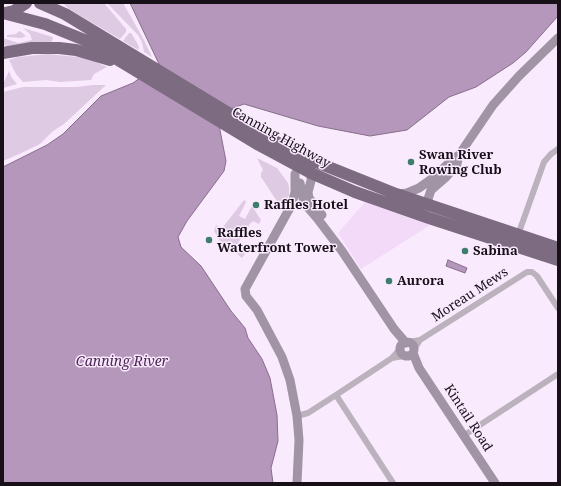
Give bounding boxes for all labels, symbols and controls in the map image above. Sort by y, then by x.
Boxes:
street label: Canning Highway [229,104,333,172]
place label: Swan River Rowing Club [419,147,502,178]
marker: Swan River Rowing Club [406,157,416,167]
place label: Raffles Hotel [264,197,348,213]
marker: Raffles Hotel [251,200,261,210]
place label: Raffles Waterfront Tower [217,225,336,256]
marker: Raffles Waterfront Tower [204,235,214,245]
place label: Sabina [473,243,518,259]
marker: Sabina [460,246,470,256]
street label: Moreau Mews [429,265,511,325]
place label: Aurora [397,273,444,289]
marker: Aurora [384,276,394,286]
water label: Canning River [76,354,168,370]
street label: Kintail Road [441,382,495,454]

